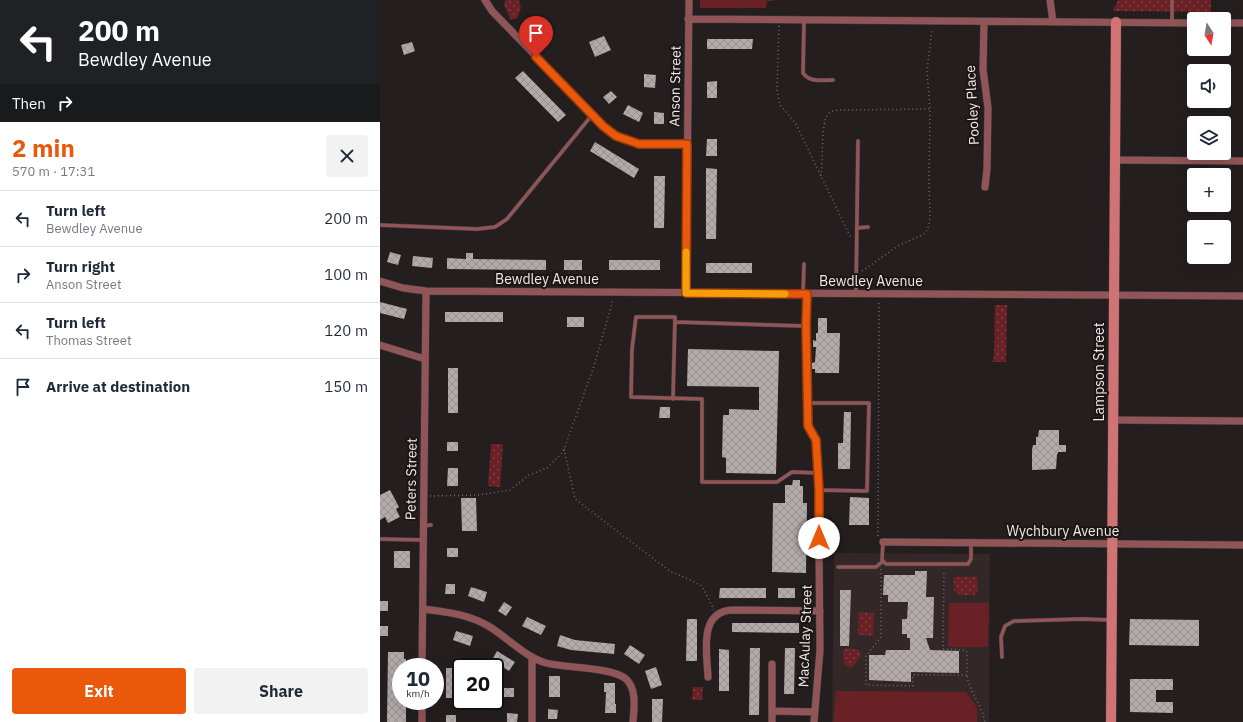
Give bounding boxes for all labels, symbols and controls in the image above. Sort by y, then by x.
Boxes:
text: 200 m [78,12,160,49]
north arrow [1187,12,1231,56]
map controls [1187,12,1231,264]
icon: left [12,16,64,68]
pin [519,16,553,57]
icon: arrive [525,22,547,44]
street label: Anson Street [665,45,685,127]
text: Bewdley Avenue [78,48,212,71]
street label: Pooley Place [961,64,983,145]
button: sound [1187,64,1231,108]
icon: right [54,92,76,114]
text: Then [12,94,46,113]
button: layers [1187,116,1231,160]
text: 2 min [12,132,75,164]
button: close [326,135,368,177]
text: 570 m · 17:31 [12,163,95,180]
button: + [1187,168,1231,212]
text: Turn left [46,201,106,220]
icon: left [12,208,34,230]
text: 200 m [324,209,368,228]
text: Bewdley Avenue [46,220,143,237]
button: − [1187,220,1231,264]
text: Turn right [46,257,115,276]
icon: right [12,264,34,286]
text: 100 m [324,265,368,284]
street label: Bewdley Avenue [495,270,599,288]
street label: Bewdley Avenue [819,272,923,290]
text: Anson Street [46,276,121,293]
text: Turn left [46,313,106,332]
icon: left [12,320,34,342]
text: 120 m [324,321,368,340]
street label: Lampson Street [1090,322,1108,422]
text: Thomas Street [46,332,131,349]
icon: arrive [12,376,34,398]
text: Arrive at destination [46,377,190,396]
text: 150 m [324,377,368,396]
street label: Peters Street [401,438,421,520]
position arrow [798,517,840,559]
street label: Wychbury Avenue [1007,522,1120,540]
street label: MacAulay Street [794,584,816,688]
speed limit sign: 20 [452,658,504,710]
text: 10 [406,665,430,692]
button: Exit [12,668,186,714]
button: Share [194,668,368,714]
text: km/h [406,687,430,700]

